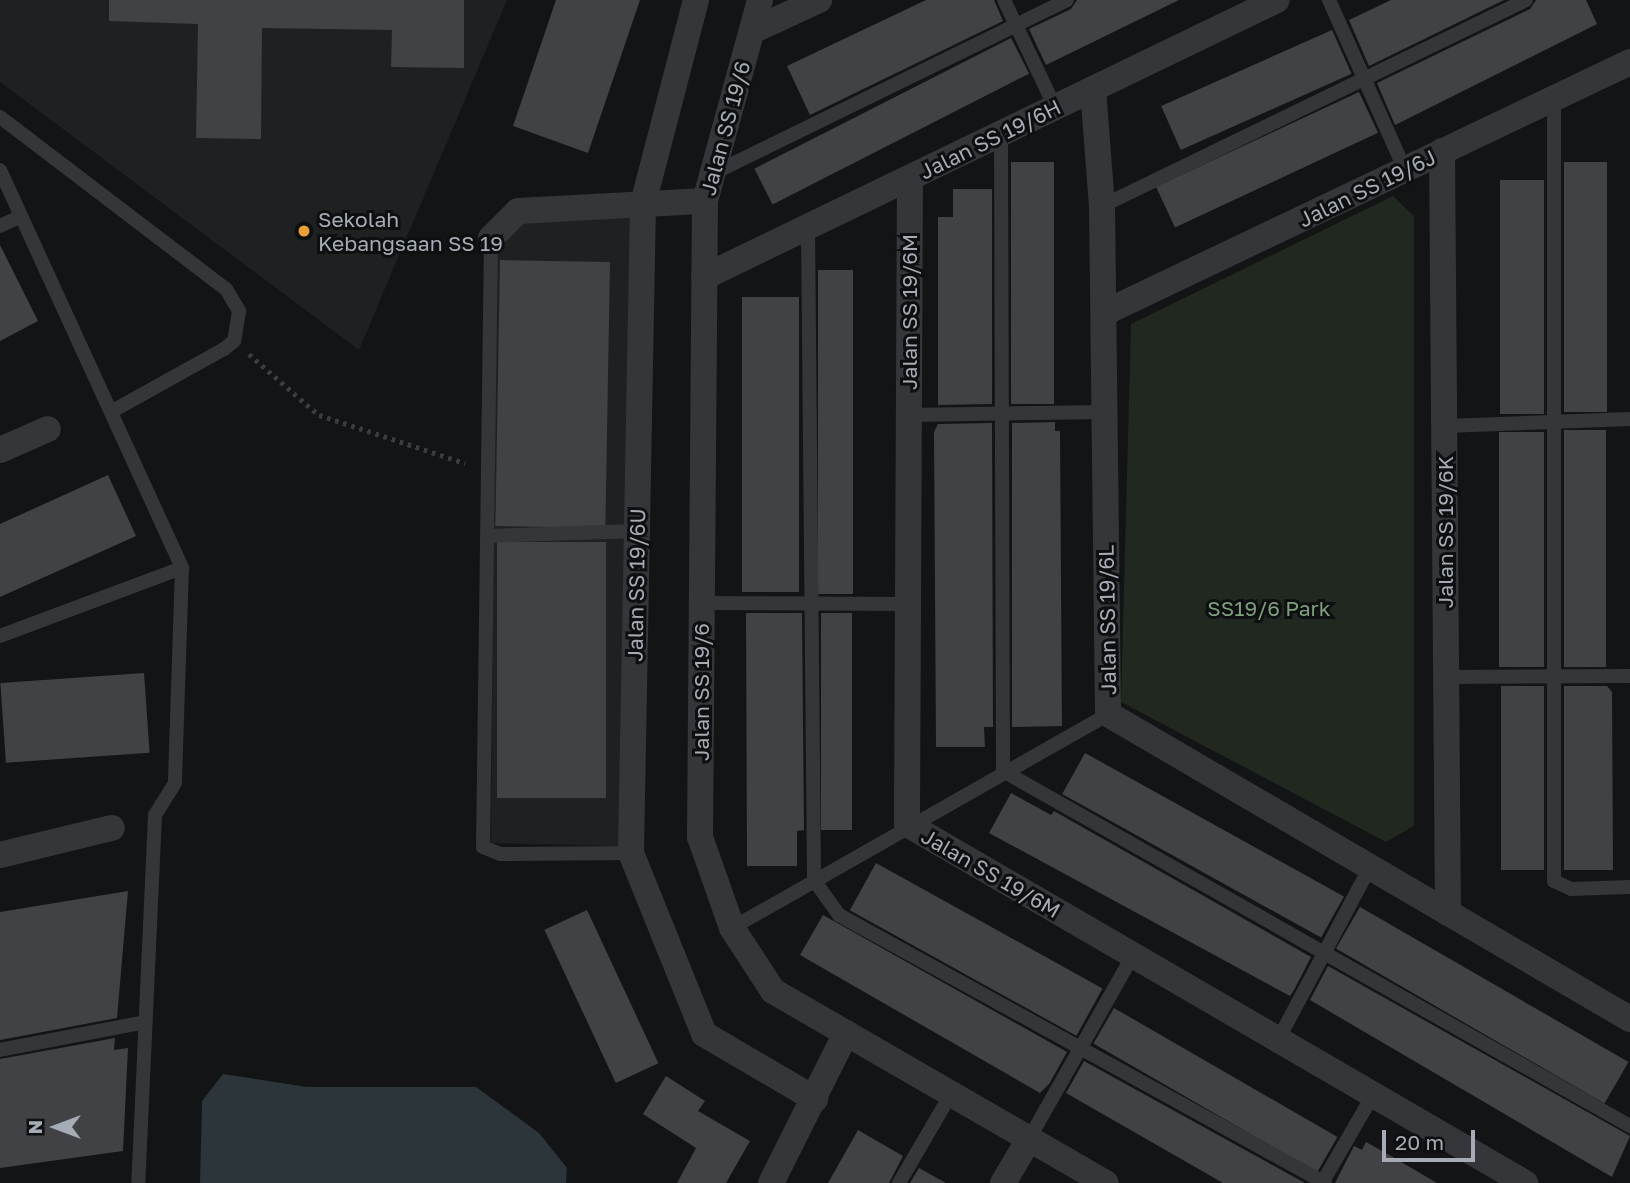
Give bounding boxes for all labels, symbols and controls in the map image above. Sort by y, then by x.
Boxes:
street label: Jalan SS 19/6 [695,58,755,198]
street label: Jalan SS 19/6H [915,94,1065,184]
street label: Jalan SS 19/6J [1294,144,1440,232]
place label: Sekolah Kebangsaan SS 19 [318,206,503,256]
marker: Sekolah Kebangsaan SS 19 [296,223,312,239]
street label: Jalan SS 19/6M [896,234,922,390]
street label: Jalan SS 19/6K [1432,456,1458,608]
street label: Jalan SS 19/6U [622,508,650,662]
street label: Jalan SS 19/6L [1093,545,1121,695]
park label: SS19/6 Park [1207,595,1331,621]
street label: Jalan SS 19/6 [688,623,714,761]
street label: Jalan SS 19/6M [917,823,1065,923]
north arrow [21,1092,91,1162]
scale bar [1385,1116,1478,1160]
text: N [23,1120,46,1134]
text: 20 m [1395,1129,1444,1155]

